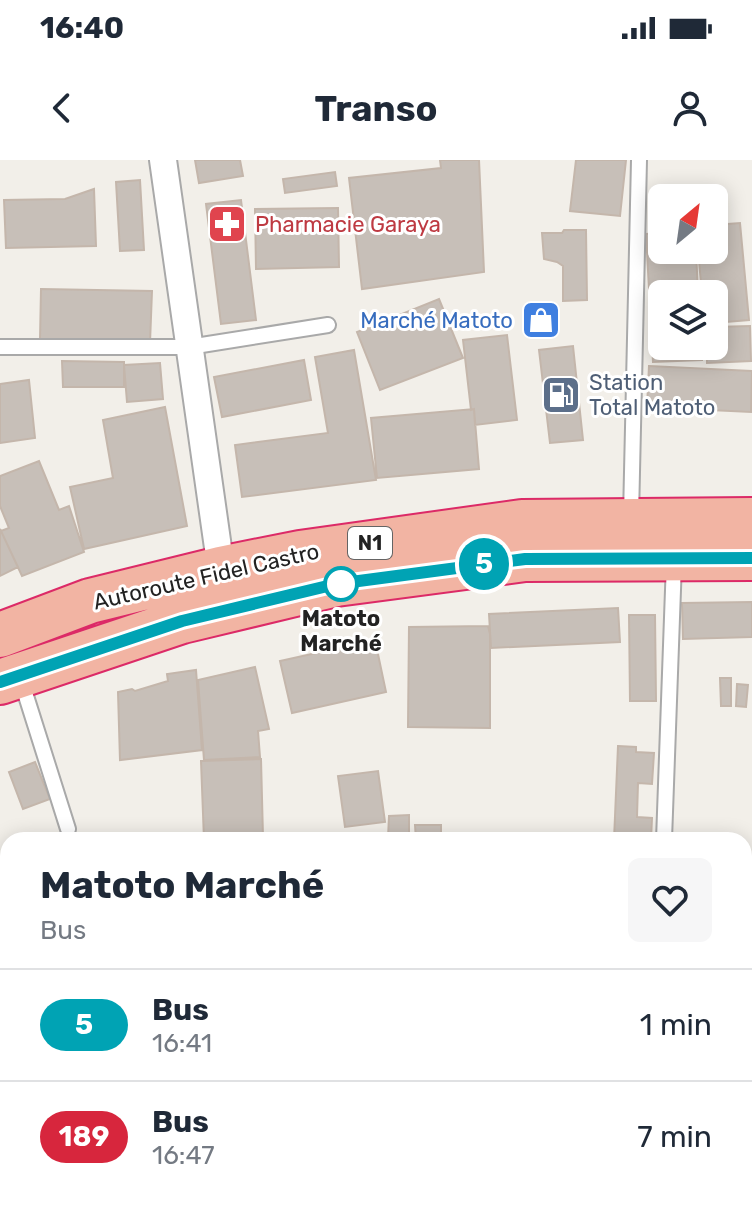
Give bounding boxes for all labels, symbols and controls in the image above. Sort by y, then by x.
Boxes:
text: 16:40 [40,10,124,46]
icon: back [40,86,84,130]
icon: person [668,86,712,130]
text: Transo [314,87,438,130]
north arrow [648,184,728,264]
map controls [648,184,728,360]
pharmacy icon: Pharmacie Garaya [206,203,248,245]
place label: Pharmacie Garaya [255,211,441,238]
button: layers [648,280,728,360]
shop icon: Marché Matoto [520,299,562,341]
place label: Marché Matoto [360,307,513,334]
place label: Station Total Matoto [589,369,716,421]
fuel station icon: Station Total Matoto [540,374,582,416]
road number: N1 [348,527,392,559]
street label: Autoroute Fidel Castro [90,537,322,616]
line badge: 5 [458,538,510,590]
text: 5 [475,547,493,580]
marker: Matoto Marché [324,567,358,601]
place label: Matoto Marché [300,605,382,657]
button: heart [628,858,712,942]
text: Matoto Marché [40,862,324,908]
text: Bus [40,915,86,946]
text: Bus [152,992,209,1028]
text: 1 min [640,1007,712,1043]
text: 5 [75,1008,93,1041]
text: 16:41 [152,1028,212,1059]
text: Bus [152,1104,209,1140]
text: 7 min [637,1119,712,1155]
text: 189 [59,1120,109,1153]
text: 16:47 [152,1140,214,1171]

